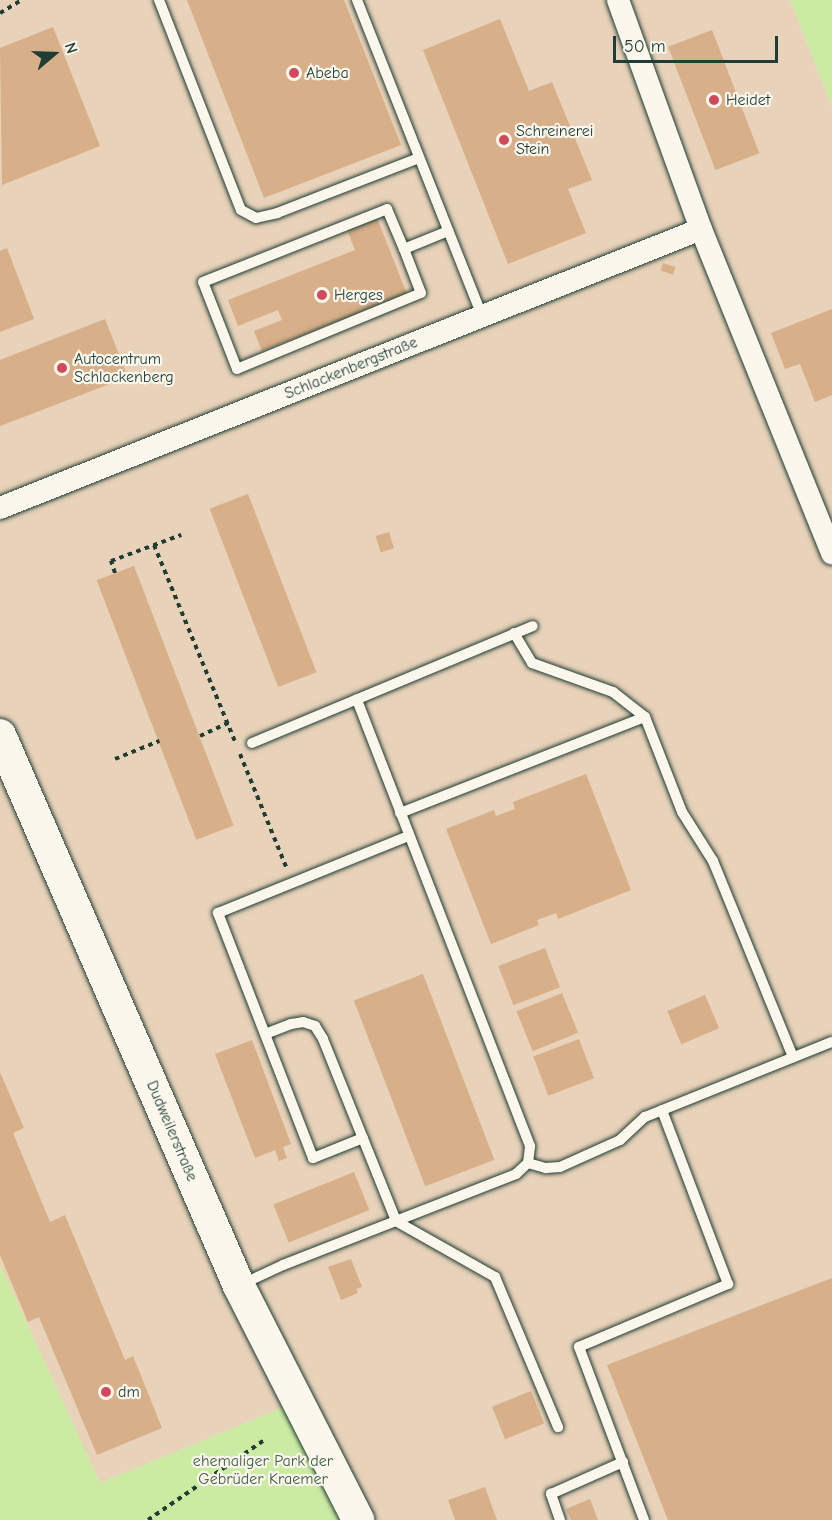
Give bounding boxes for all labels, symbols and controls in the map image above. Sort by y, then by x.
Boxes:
north arrow [24,24,84,84]
scale bar [616,24,781,62]
text: 50 m [624,36,666,57]
text: N [61,40,81,56]
place label: Abeba [306,63,349,83]
marker: Abeba [287,66,301,80]
place label: Heidet [726,90,770,110]
marker: Heidet [707,93,721,107]
place label: Schreinerei Stein [516,121,593,159]
marker: Schreinerei Stein [497,133,511,147]
place label: Herges [334,285,383,305]
marker: Herges [315,288,329,302]
street label: Schlackenbergstraße [282,333,420,403]
place label: Autocentrum Schlackenberg [74,349,174,387]
marker: Autocentrum Schlackenberg [55,361,69,375]
street label: Dudweilerstraße [142,1078,202,1184]
place label: dm [118,1382,140,1402]
marker: dm [99,1385,113,1399]
park label: ehemaliger Park der Gebrüder Kraemer [193,1451,333,1489]

